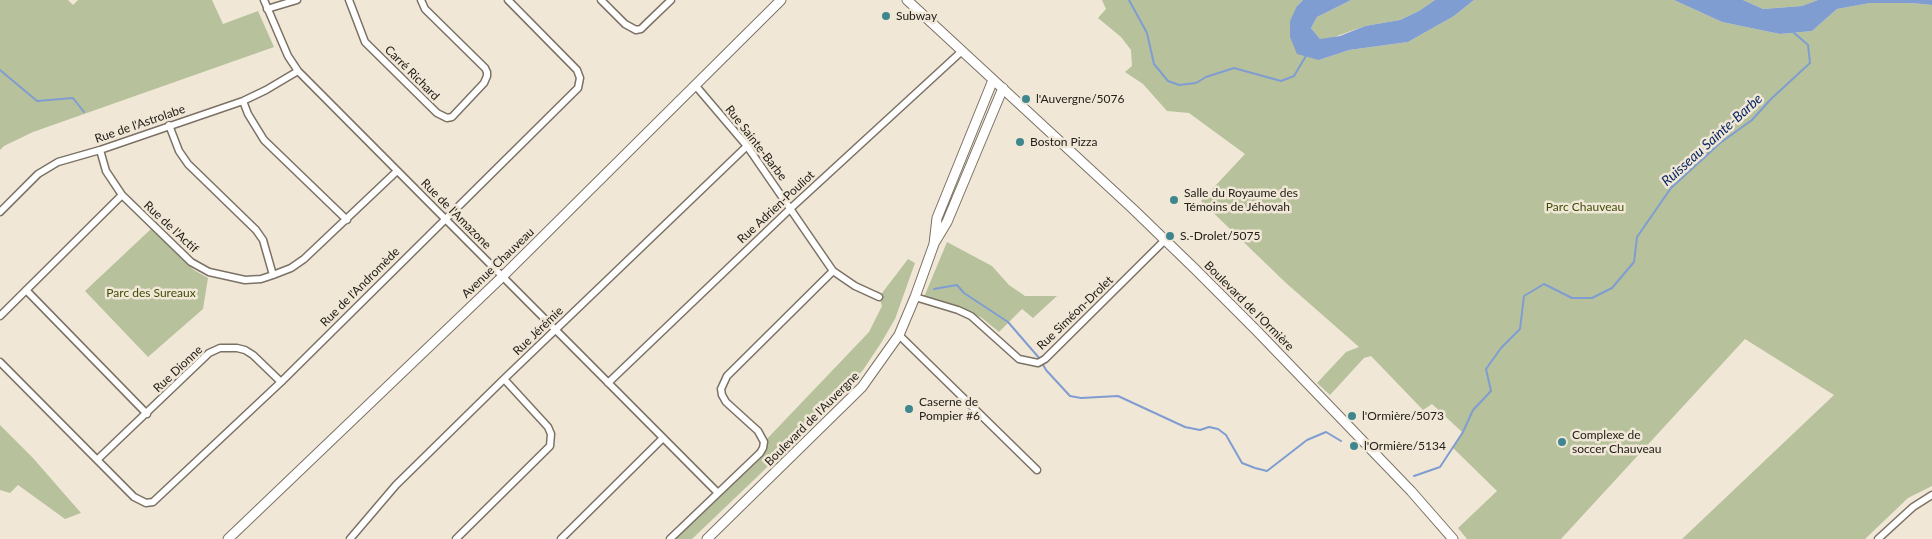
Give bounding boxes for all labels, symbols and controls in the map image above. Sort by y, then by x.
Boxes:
place label: Subway [896,9,937,23]
marker: Subway [880,10,892,22]
street label: Carré Richard [382,43,442,103]
water label: Ruisseau Sainte-Barbe [1658,90,1766,190]
place label: l'Auvergne/5076 [1036,92,1124,106]
marker: l'Auvergne/5076 [1020,93,1032,105]
street label: Rue de l'Astrolabe [93,102,187,146]
street label: Rue Sainte-Barbe [722,103,790,183]
place label: Boston Pizza [1030,135,1097,149]
marker: Boston Pizza [1014,136,1026,148]
street label: Rue Adrien-Pouliot [735,168,817,246]
street label: Rue de l'Amazone [418,176,494,252]
place label: Salle du Royaume des Témoins de Jéhovah [1184,186,1298,214]
marker: Salle du Royaume des Témoins de Jéhovah [1168,194,1180,206]
street label: Rue de l'Actif [141,198,201,256]
park label: Parc Chauveau [1546,200,1624,214]
street label: Avenue Chauveau [459,225,537,301]
place label: S.-Drolet/5075 [1180,229,1260,243]
marker: S.-Drolet/5075 [1164,230,1176,242]
street label: Rue de l'Andromède [318,245,402,329]
street label: Boulevard de l'Ormière [1201,258,1297,354]
street label: Rue Siméon-Drolet [1034,273,1116,353]
park label: Parc des Sureaux [106,286,196,300]
street label: Rue Jérémie [510,304,566,358]
street label: Rue Dionne [150,343,206,395]
street label: Boulevard de l'Auvergne [762,369,862,469]
place label: Caserne de Pompier #6 [919,395,980,423]
marker: Caserne de Pompier #6 [903,403,915,415]
place label: l'Ormière/5073 [1362,409,1444,423]
marker: l'Ormière/5073 [1346,410,1358,422]
place label: Complexe de soccer Chauveau [1572,428,1661,456]
marker: Complexe de soccer Chauveau [1556,436,1568,448]
place label: l'Ormière/5134 [1364,439,1446,453]
marker: l'Ormière/5134 [1348,440,1360,452]

